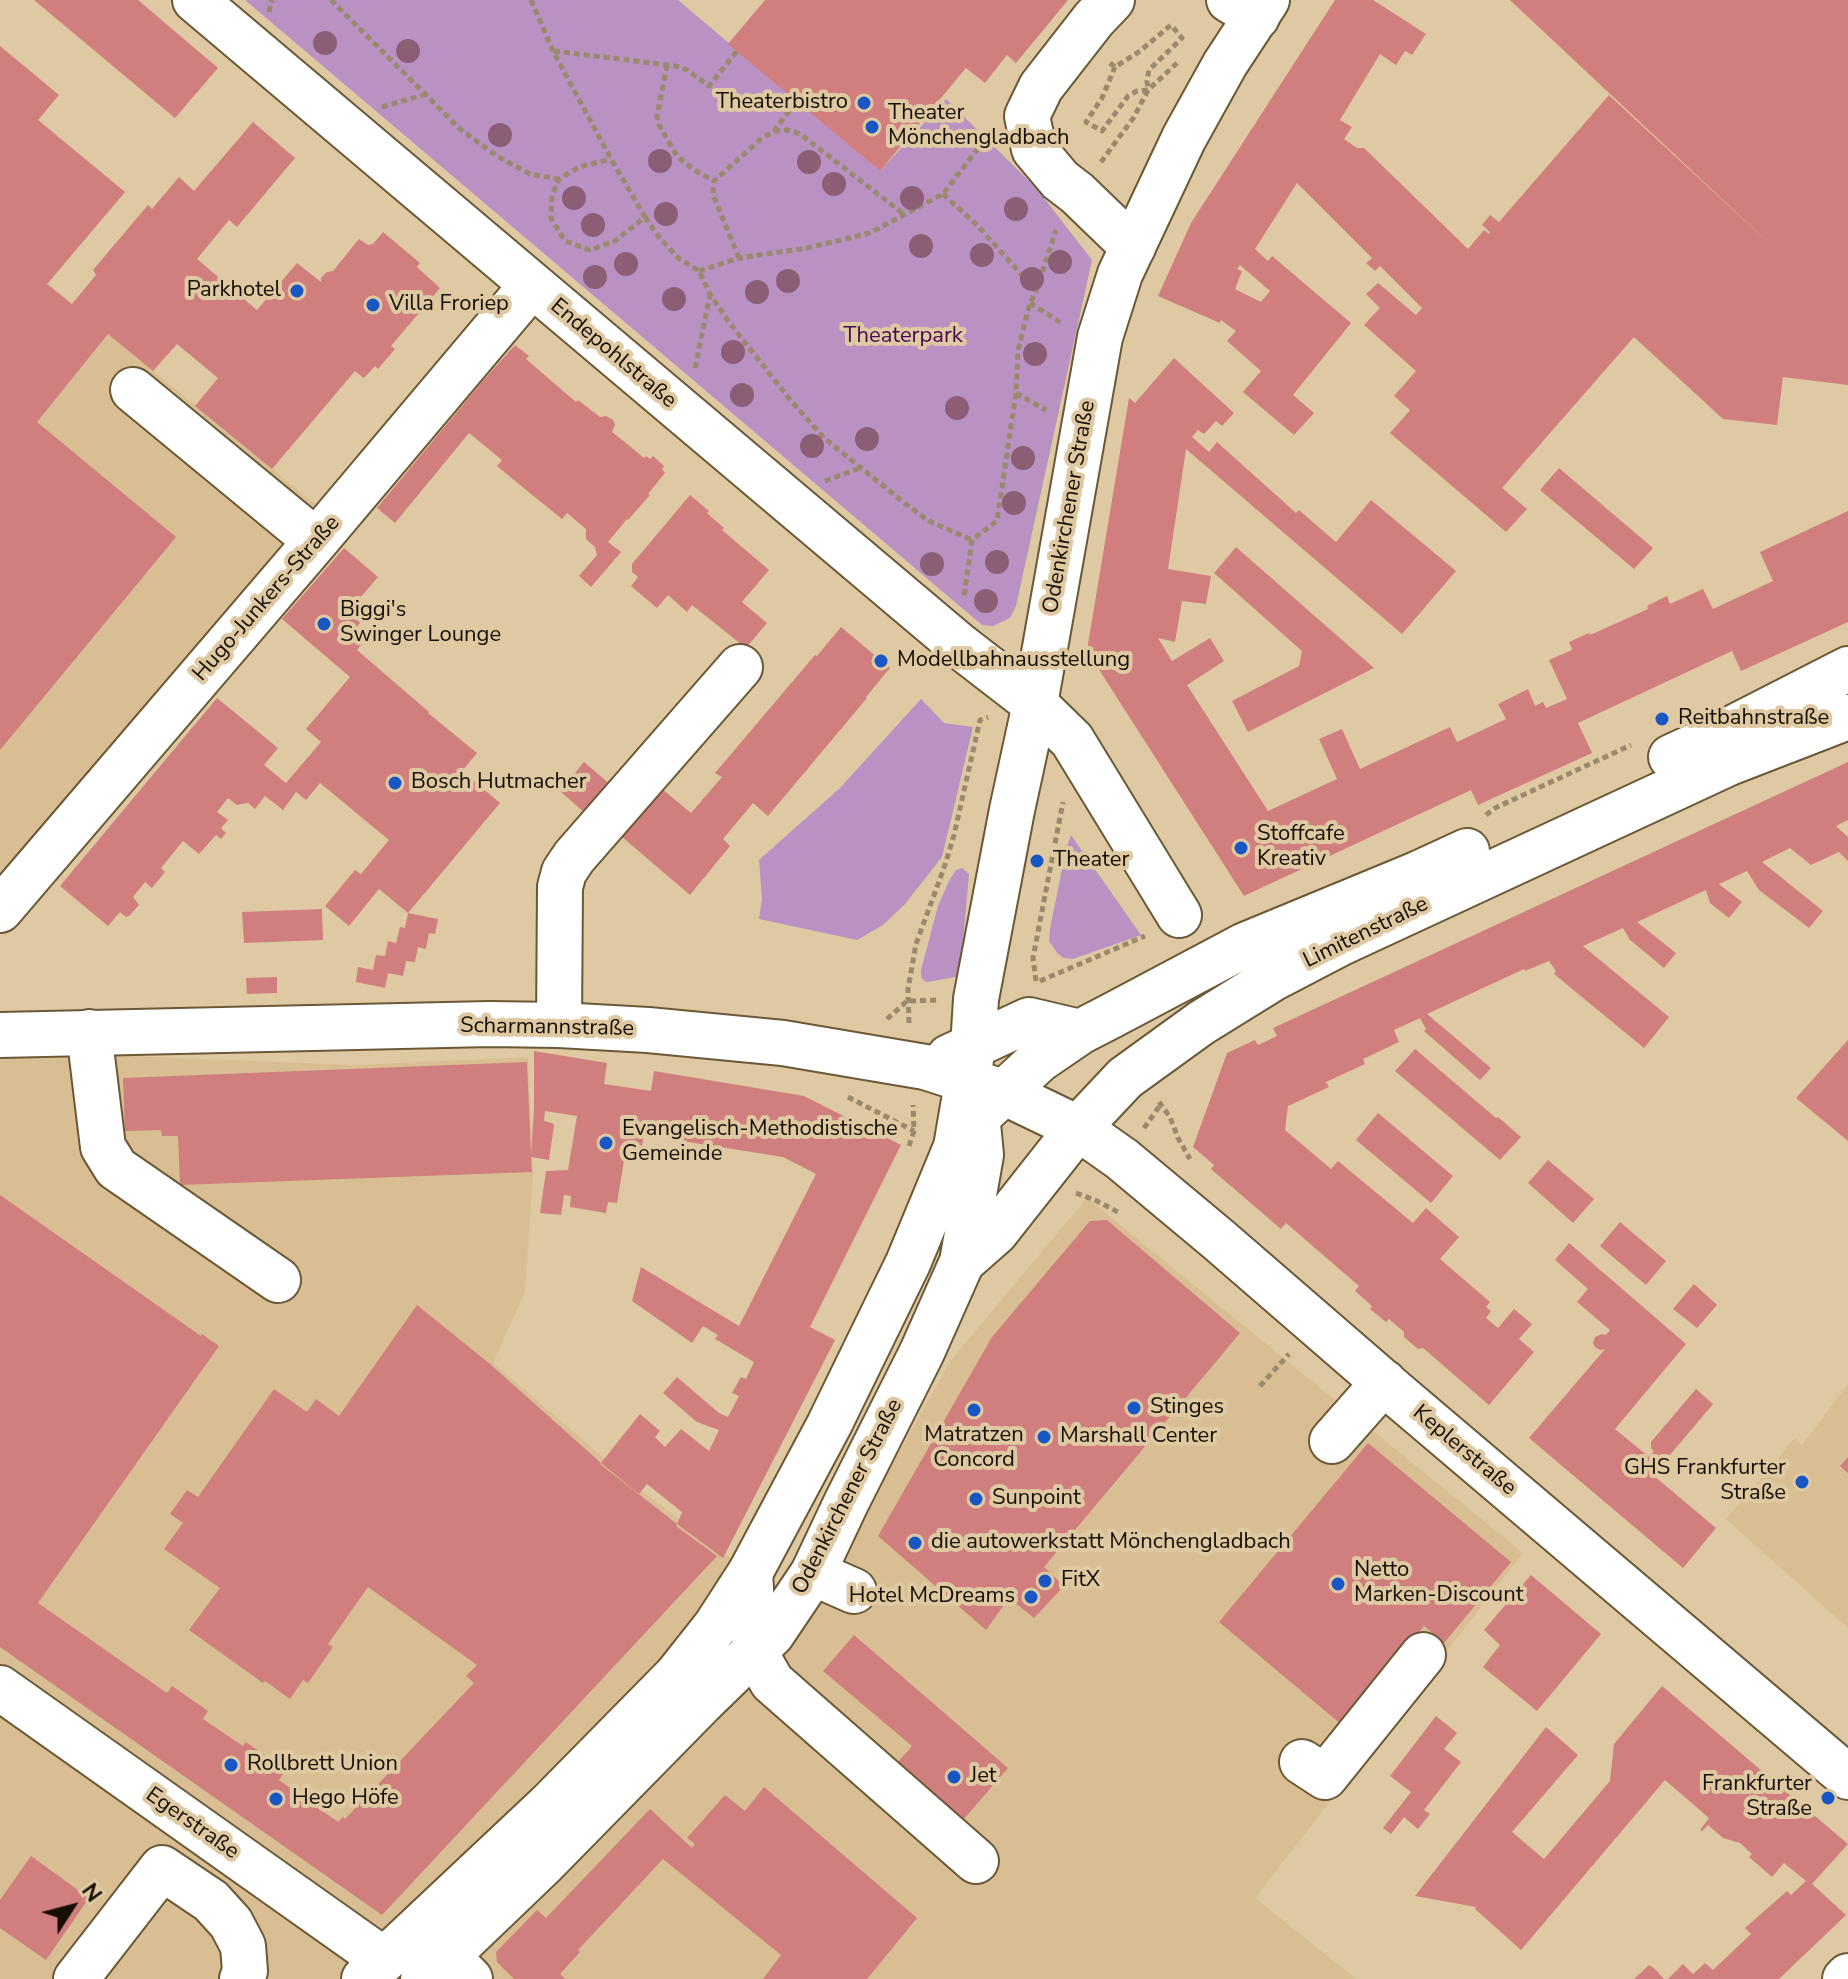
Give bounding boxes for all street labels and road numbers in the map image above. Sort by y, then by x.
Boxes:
street label: Endepohlstraße [545,294,681,414]
street label: Odenkirchener Straße [1038,398,1102,616]
street label: Hugo-Junkers-Straße [188,511,346,687]
street label: Limitenstraße [1299,891,1433,975]
street label: Scharmannstraße [460,1013,634,1043]
street label: Odenkirchener Straße [787,1395,909,1599]
street label: Keplerstraße [1407,1400,1521,1502]
street label: Egerstraße [140,1782,244,1866]

